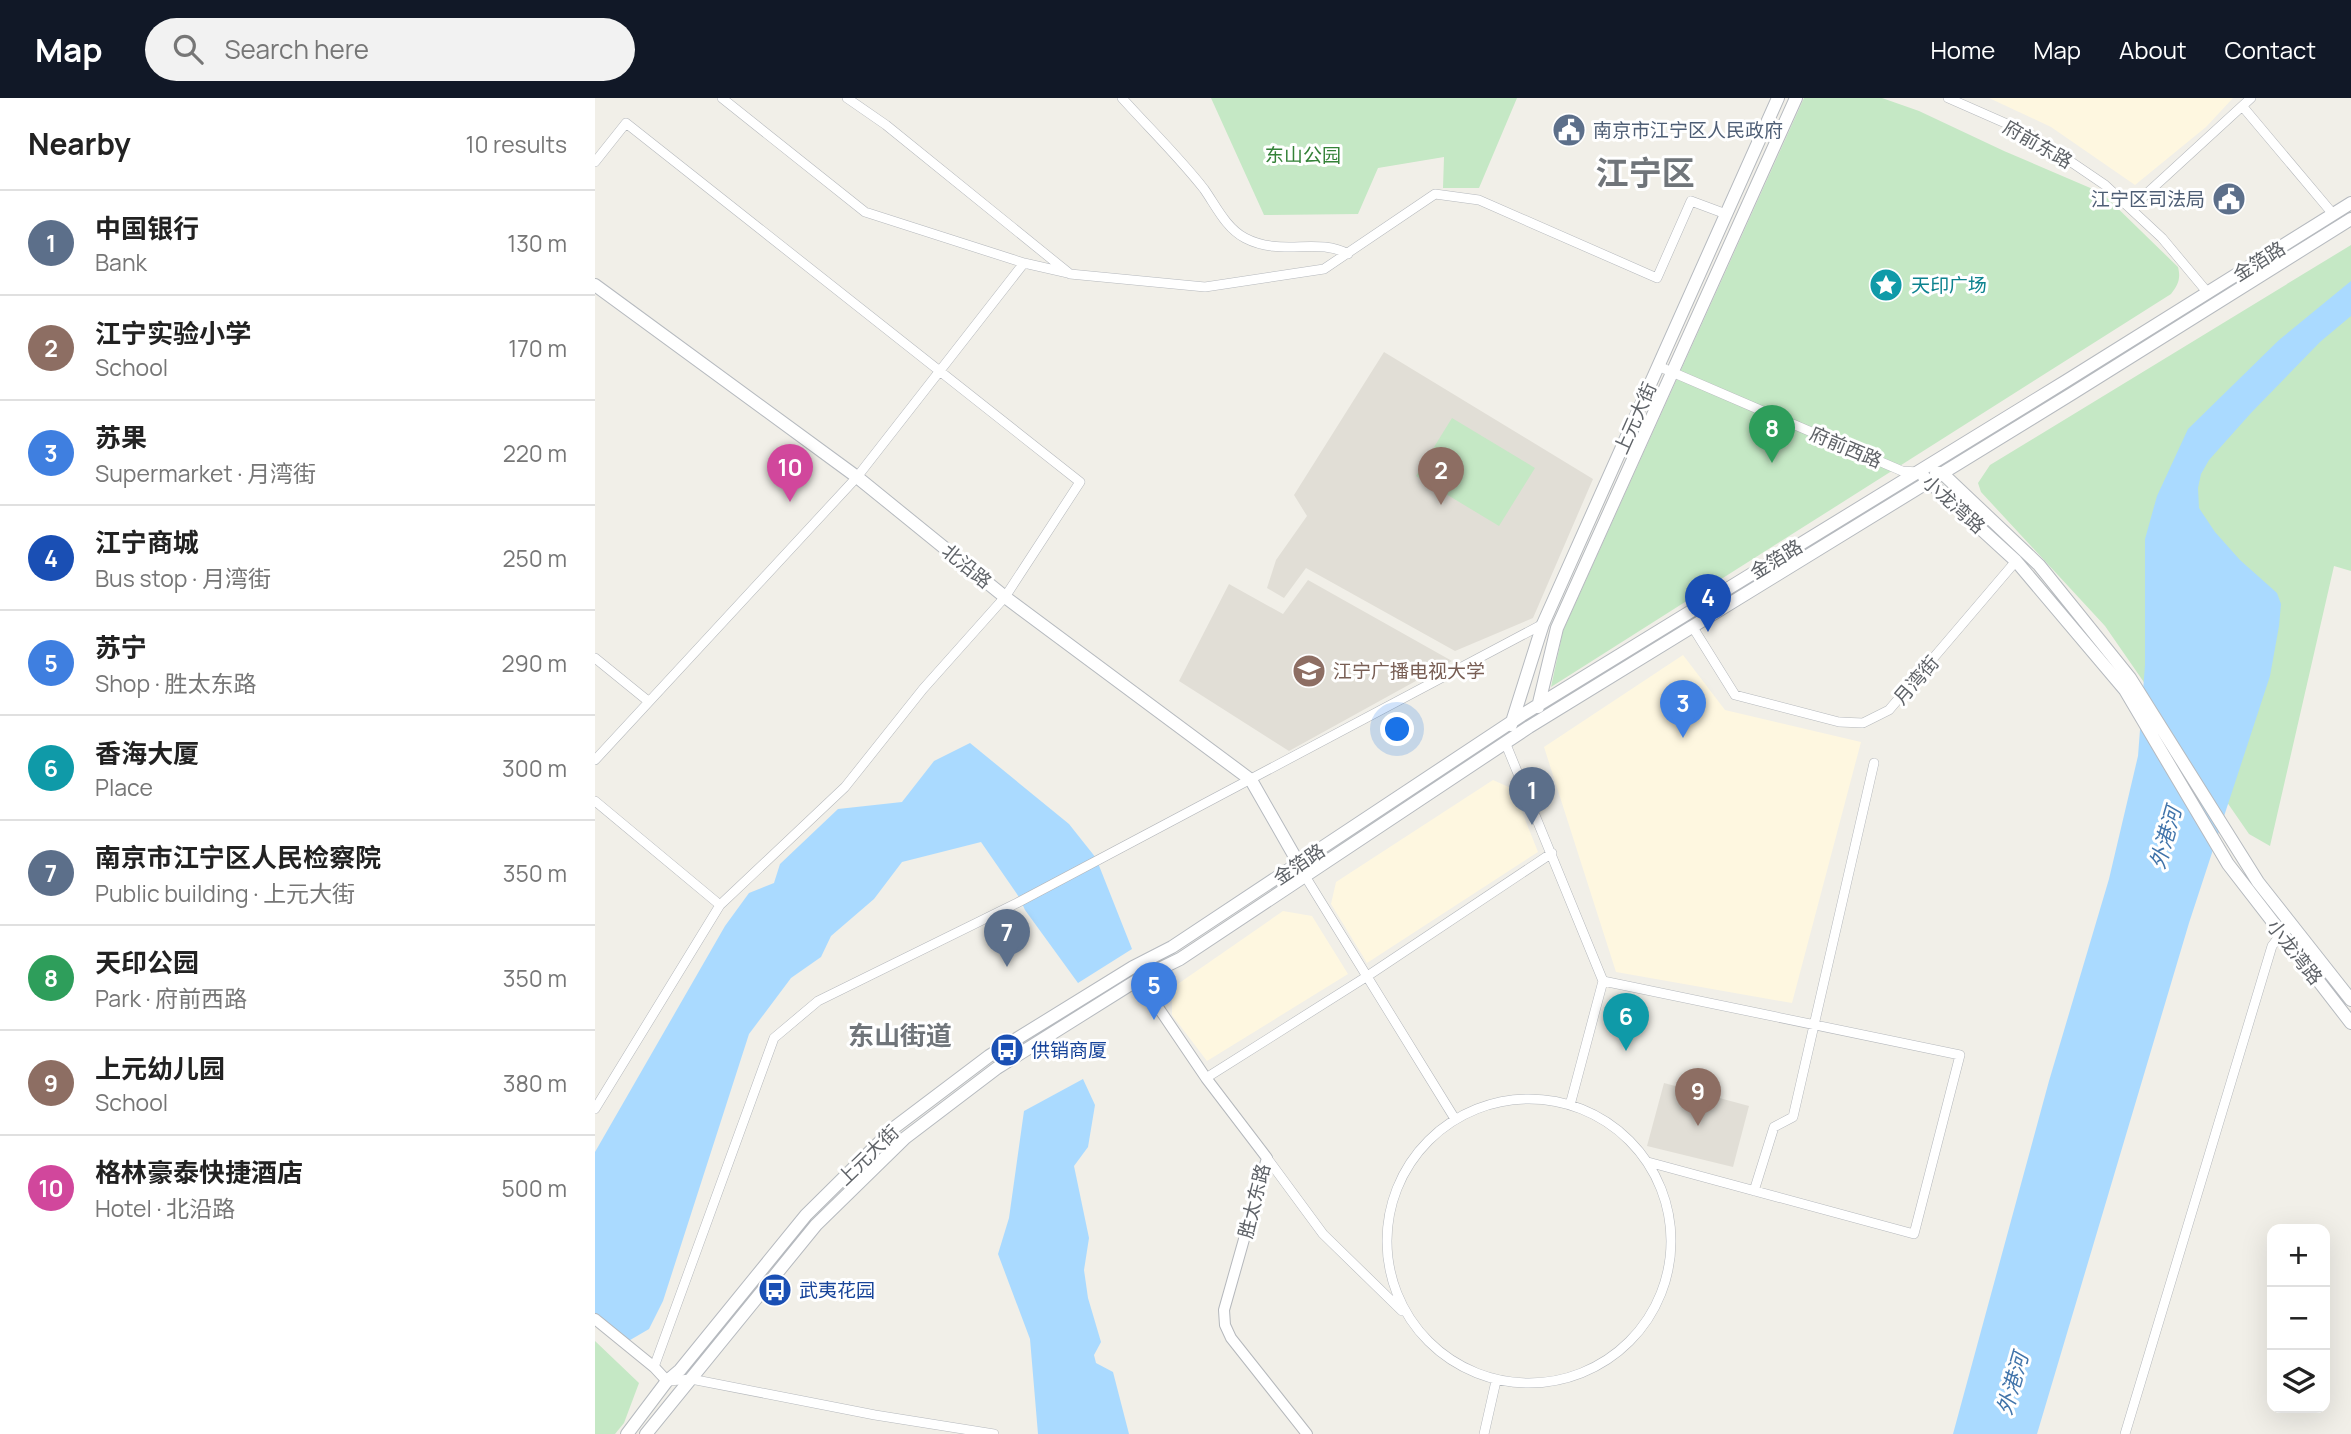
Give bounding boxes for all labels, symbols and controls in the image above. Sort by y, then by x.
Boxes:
search box [145,18,635,81]
text: Map [35,27,103,72]
icon: search [169,30,207,68]
text: Search here [225,31,369,67]
text: Home [1930,33,1995,66]
text: Map [2033,33,2081,66]
text: About [2119,33,2187,66]
text: Contact [2225,33,2316,66]
public building icon: 南京市江宁区人民政府 [1550,111,1588,149]
street label: 府前东路 [1999,114,2077,174]
place label: 南京市江宁区人民政府 [1593,117,1783,143]
text: Nearby [28,123,131,164]
text: 10 results [466,128,567,160]
park label: 东山公园 [1265,142,1341,168]
district label: 江宁区 [1596,150,1695,195]
public building icon: 江宁区司法局 [2210,180,2248,218]
place label: 江宁区司法局 [2091,186,2205,212]
text: 中国银行 [95,210,199,246]
text: 1 [46,227,56,259]
text: 130 m [507,227,567,259]
street label: 金箔路 [2228,235,2290,287]
text: Bank [95,246,147,278]
place icon: 天印广场 [1867,266,1905,304]
place label: 天印广场 [1911,272,1987,298]
text: 江宁实验小学 [95,315,251,351]
text: 2 [44,332,58,364]
text: 170 m [508,332,567,364]
text: School [95,351,168,383]
street label: 上元大街 [1608,378,1662,458]
pin: 8 [1749,405,1795,463]
text: 苏果 [95,419,147,455]
street label: 府前西路 [1806,420,1886,474]
text: 3 [44,437,58,469]
text: 220 m [503,437,567,469]
pin: 10 [767,444,813,502]
pin: 2 [1418,447,1464,505]
text: Supermarket · 月湾街 [95,457,316,489]
street label: 小龙湾路 [1917,469,1991,539]
text: 江宁商城 [95,524,199,560]
street label: 金箔路 [1745,533,1807,585]
street label: 北沿路 [937,538,997,594]
text: 4 [44,542,58,574]
text: 250 m [502,542,567,574]
text: Bus stop · 月湾街 [95,562,271,594]
pin: 4 [1685,574,1731,632]
text: 苏宁 [95,629,147,665]
text: 5 [44,647,58,679]
text: 290 m [501,647,567,679]
street label: 月湾街 [1887,650,1945,710]
school or university icon: 江宁广播电视大学 [1290,652,1328,690]
place label: 江宁广播电视大学 [1333,658,1485,684]
text: Shop · 胜太东路 [95,667,256,699]
pin: 3 [1660,680,1706,738]
your location [1380,712,1414,746]
text: 香海大厦 [95,735,199,771]
text: 6 [44,752,58,784]
text: 300 m [502,752,567,784]
pin: 1 [1509,767,1555,825]
text: Place [95,771,153,803]
water label: 外港河 [2143,800,2188,872]
street label: 金箔路 [1268,837,1330,891]
text: 南京市江宁区人民检察院 [95,839,381,875]
text: 7 [45,857,57,889]
text: 350 m [503,857,567,889]
text: Public building · 上元大街 [95,877,355,909]
pin: 7 [984,909,1030,967]
street label: 小龙湾路 [2261,914,2329,990]
text: 天印公园 [95,944,199,980]
text: 8 [44,962,58,994]
text: 350 m [503,962,567,994]
pin: 5 [1131,962,1177,1020]
text: Park · 府前西路 [95,982,247,1014]
pin: 6 [1603,993,1649,1051]
district label: 东山街道 [848,1017,952,1053]
bus stop icon: 供销商厦 [988,1031,1026,1069]
place label: 供销商厦 [1031,1037,1107,1063]
text: 上元幼儿园 [95,1050,225,1086]
text: 9 [44,1067,58,1099]
text: 380 m [503,1067,567,1099]
pin: 9 [1675,1068,1721,1126]
text: School [95,1086,168,1118]
street label: 上元大街 [832,1119,904,1191]
text: 格林豪泰快捷酒店 [95,1154,303,1190]
street label: 胜太东路 [1232,1161,1276,1241]
text: 10 [38,1172,64,1204]
text: 500 m [502,1172,567,1204]
text: Hotel · 北沿路 [95,1192,235,1224]
map controls [2267,1224,2330,1413]
button: + [2267,1224,2330,1287]
bus stop icon: 武夷花园 [756,1271,794,1309]
place label: 武夷花园 [799,1277,875,1303]
button: − [2267,1287,2330,1350]
water label: 外港河 [1990,1346,2035,1418]
button: layers [2267,1350,2330,1413]

